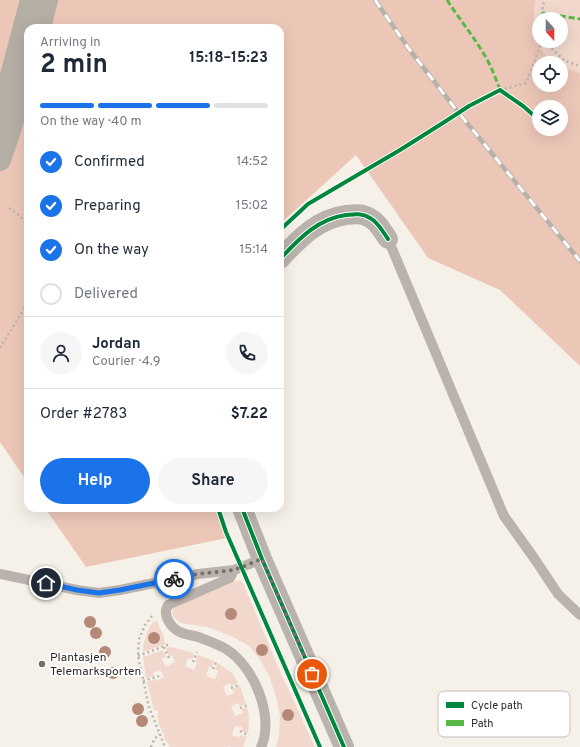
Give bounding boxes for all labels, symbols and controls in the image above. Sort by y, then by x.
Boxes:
north arrow [532,12,568,48]
map controls [532,12,568,136]
text: Arriving in [40,35,101,51]
text: 2 min [40,49,108,82]
text: 15:18–15:23 [189,49,268,68]
button: locate [532,56,568,92]
button: layers [532,100,568,136]
text: On the way · 40 m [40,114,142,130]
icon: check [40,151,62,173]
text: Confirmed [74,153,145,172]
text: 14:52 [236,154,268,170]
icon: check [40,195,62,217]
text: Preparing [74,197,141,216]
text: 15:02 [236,198,268,214]
icon: check [40,239,62,261]
text: On the way [74,241,149,260]
text: 15:14 [239,242,268,258]
text: Delivered [74,285,138,304]
button: person [40,332,82,374]
button: phone [226,332,268,374]
text: Jordan [92,335,141,354]
text: Courier · 4.9 [92,354,160,370]
text: Order #2783 [40,405,127,424]
text: $7.22 [231,405,268,424]
button: Help [40,458,150,504]
button: Share [158,458,268,504]
courier [154,559,194,599]
pin [29,566,63,600]
icon: bike [163,568,185,590]
icon: home [35,572,57,594]
place label: Plantasjen Telemarksporten [50,650,141,680]
pin [295,657,329,691]
marker: Plantasjen Telemarksporten [37,659,47,669]
icon: bag [301,663,323,685]
legend [438,691,570,737]
text: Cycle path [471,699,523,713]
text: Path [471,717,493,731]

